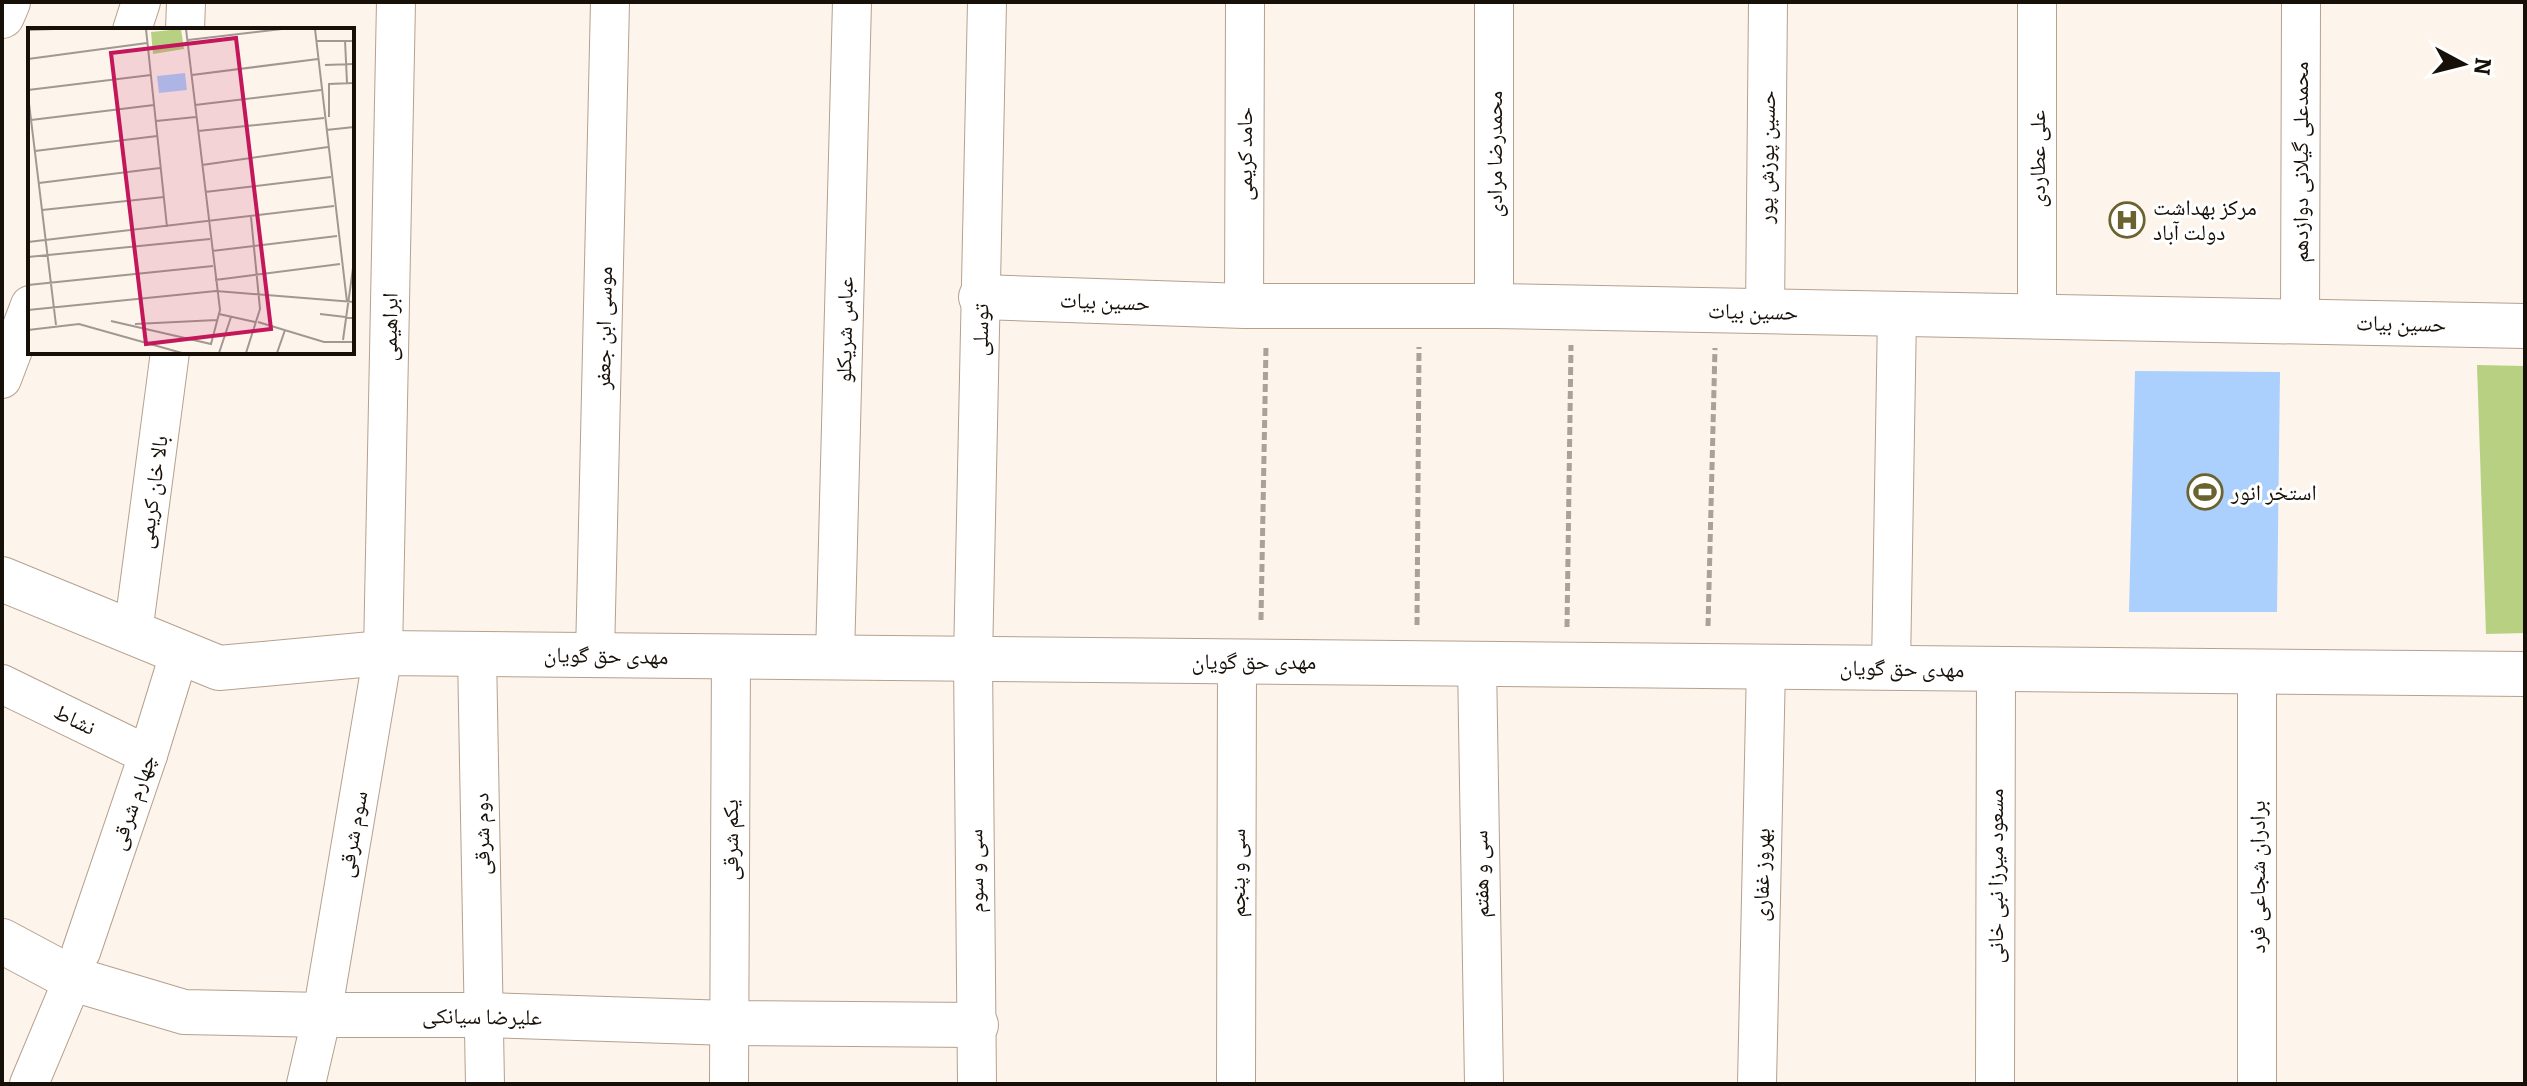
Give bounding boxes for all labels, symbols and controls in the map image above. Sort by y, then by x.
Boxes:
north arrow [2423,24,2503,104]
inset map [28,28,354,354]
text: N [2468,56,2497,76]
street label: محمدعلی گیلانی دوازدهم [2287,61,2315,263]
street label: حسین پوزش پور [1752,90,1781,225]
street label: محمدرضا مرادی [1481,91,1508,217]
street label: حامد کریمی [1231,107,1258,201]
street label: علی عطاردی [2024,110,2051,208]
place label: مرکز بهداشت دولت آباد [2153,194,2257,246]
hospital icon: مرکز بهداشت دولت آباد [2108,201,2146,239]
street label: موسی ابن جعفر [589,266,618,391]
street label: عباس شریکلو [830,277,859,383]
street label: حسین بیات [1059,286,1151,317]
street label: ابراهیمی [375,292,404,362]
street label: حسین بیات [1708,297,1798,326]
street label: توسلی [967,303,994,357]
street label: حسین بیات [2356,309,2446,338]
street label: بالا خان کریمی [131,434,174,550]
sports icon: استخر انور [2186,473,2224,511]
place label: استخر انور [2230,479,2317,506]
street label: مهدی حق گویان [543,641,669,670]
street label: مهدی حق گویان [1192,648,1316,675]
street label: مهدی حق گویان [1839,654,1965,683]
street label: نشاط [49,698,100,741]
street label: چهارم شرقی [104,751,162,854]
street label: مسعود میرزا نبی خانی [1982,788,2009,964]
street label: سوم شرقی [332,789,374,880]
street label: دوم شرقی [467,793,497,875]
street label: یکم شرقی [717,799,745,881]
street label: برادران شجاعی فرد [2244,801,2271,953]
street label: بهروز غفاری [1747,828,1776,922]
street label: سی و سوم [961,829,991,913]
street label: سی و پنجم [1224,829,1252,917]
street label: سی و هفتم [1466,830,1496,918]
street label: علیرضا سیانکی [422,1002,542,1031]

